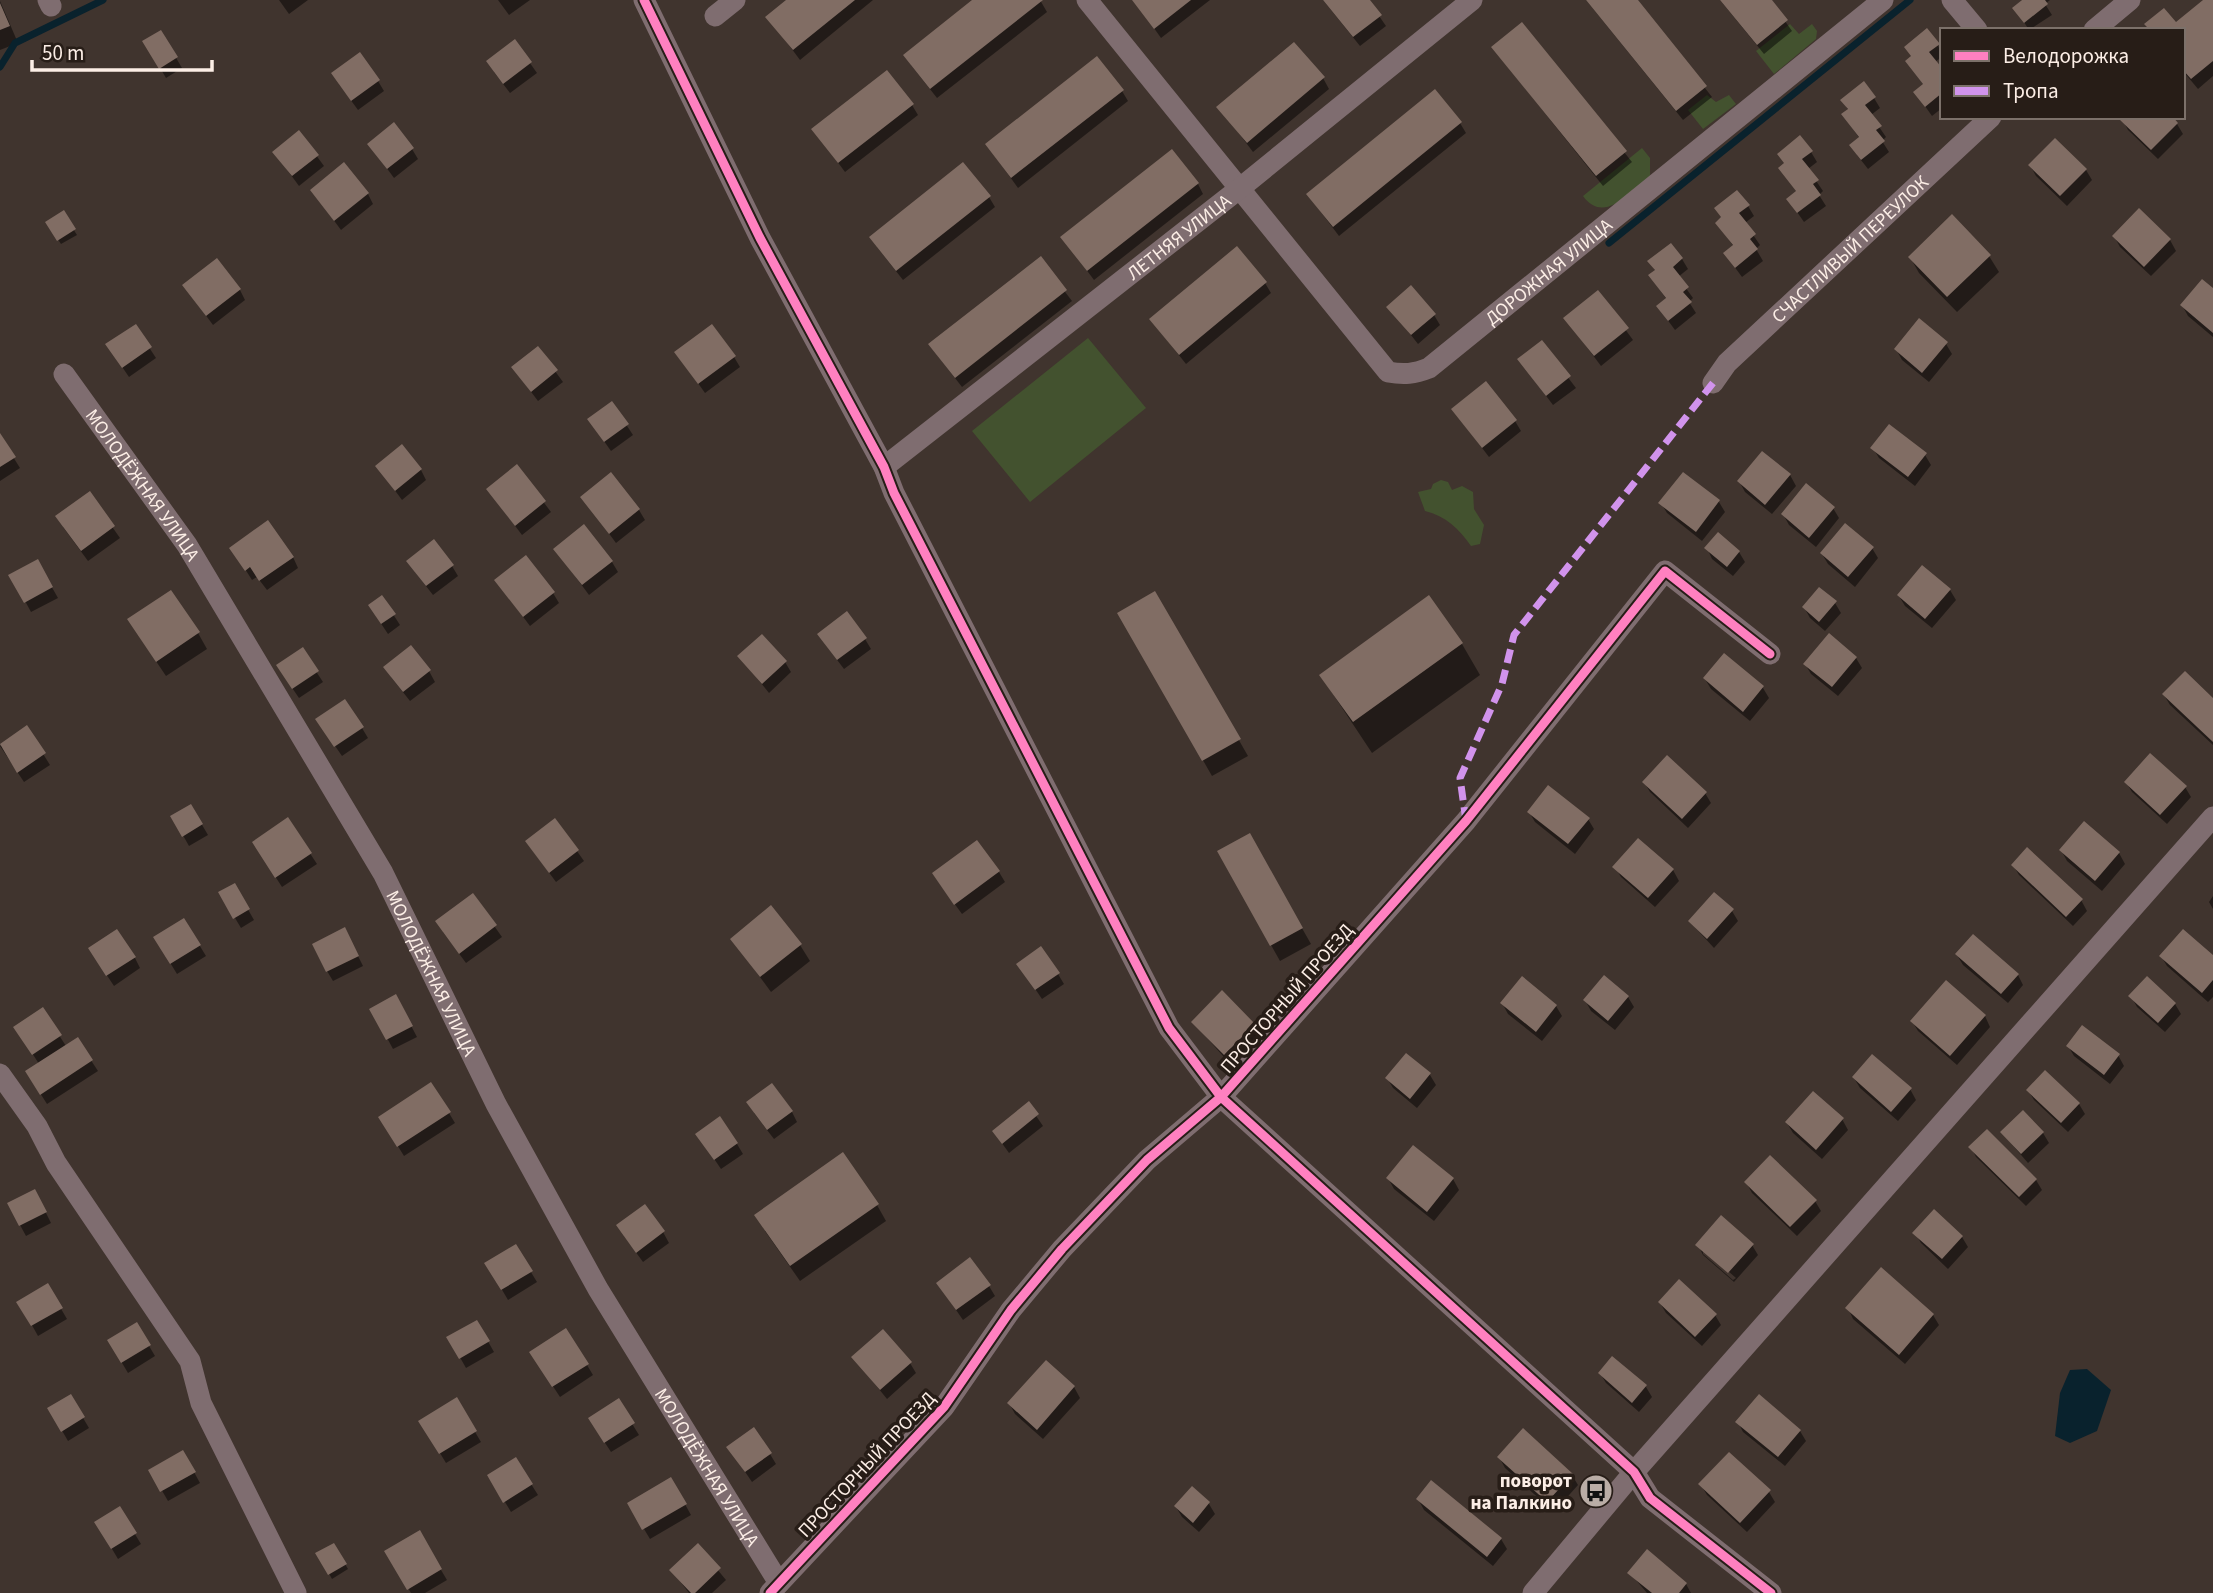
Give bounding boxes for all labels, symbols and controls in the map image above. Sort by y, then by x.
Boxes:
scale bar [32,28,212,72]
legend [1940,28,2185,119]
text: 50 m [42,38,84,68]
text: Велодорожка [2003,41,2129,71]
text: Тропа [2003,76,2059,106]
street label: СЧАСТЛИВЫЙ ПЕРЕУЛОК [1766,170,1935,330]
street label: ЛЕТНЯЯ УЛИЦА [1121,188,1238,287]
street label: ДОРОЖНАЯ УЛИЦА [1480,212,1619,332]
street label: МОЛОДЁЖНАЯ УЛИЦА [78,404,206,567]
street label: МОЛОДЁЖНАЯ УЛИЦА [379,886,483,1062]
street label: ПРОСТОРНЫЙ ПРОЕЗД [1214,918,1360,1080]
street label: МОЛОДЁЖНАЯ УЛИЦА [647,1383,766,1552]
street label: ПРОСТОРНЫЙ ПРОЕЗД [792,1386,942,1544]
place label: поворот на Палкино [1471,1468,1572,1517]
bus stop icon: поворот на Палкино [1577,1472,1615,1510]

